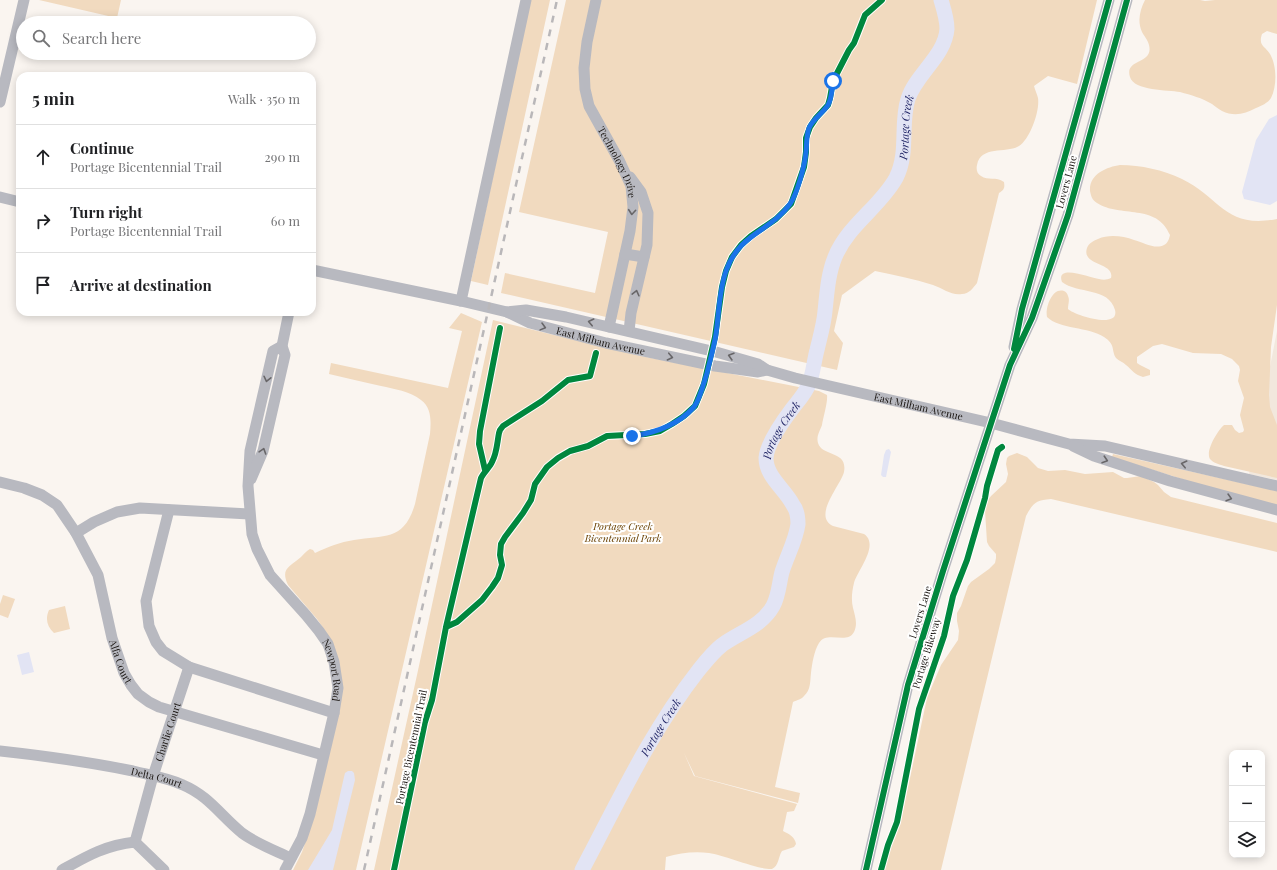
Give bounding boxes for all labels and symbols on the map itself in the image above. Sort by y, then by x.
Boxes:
route start [824,72,842,90]
water label: Portage Creek [895,92,917,161]
street label: Technology Drive [595,124,639,199]
street label: Lovers Lane [1052,154,1080,210]
one-way arrow [627,209,636,215]
one-way arrow [631,290,639,296]
one-way arrow [588,319,594,327]
one-way arrow [540,322,546,330]
street label: East Milham Avenue [555,323,646,358]
one-way arrow [666,352,673,360]
one-way arrow [728,352,735,361]
one-way arrow [263,376,271,382]
street label: East Milham Avenue [873,389,964,423]
water label: Portage Creek [758,397,803,461]
route end [623,427,641,445]
one-way arrow [258,447,266,454]
one-way arrow [1101,455,1108,463]
one-way arrow [1181,461,1188,469]
one-way arrow [1225,493,1232,502]
park label: Portage Creek Bicentennial Park [584,519,661,545]
street label: Lovers Lane [905,584,935,640]
street label: Portage Bikeway [909,616,943,690]
street label: Newport Road [319,636,345,703]
street label: Alfa Court [106,637,136,687]
street label: Portage Bicentennial Trail [392,688,430,806]
water label: Portage Creek [636,695,684,759]
street label: Charlie Court [151,700,184,763]
street label: Delta Court [130,764,185,791]

